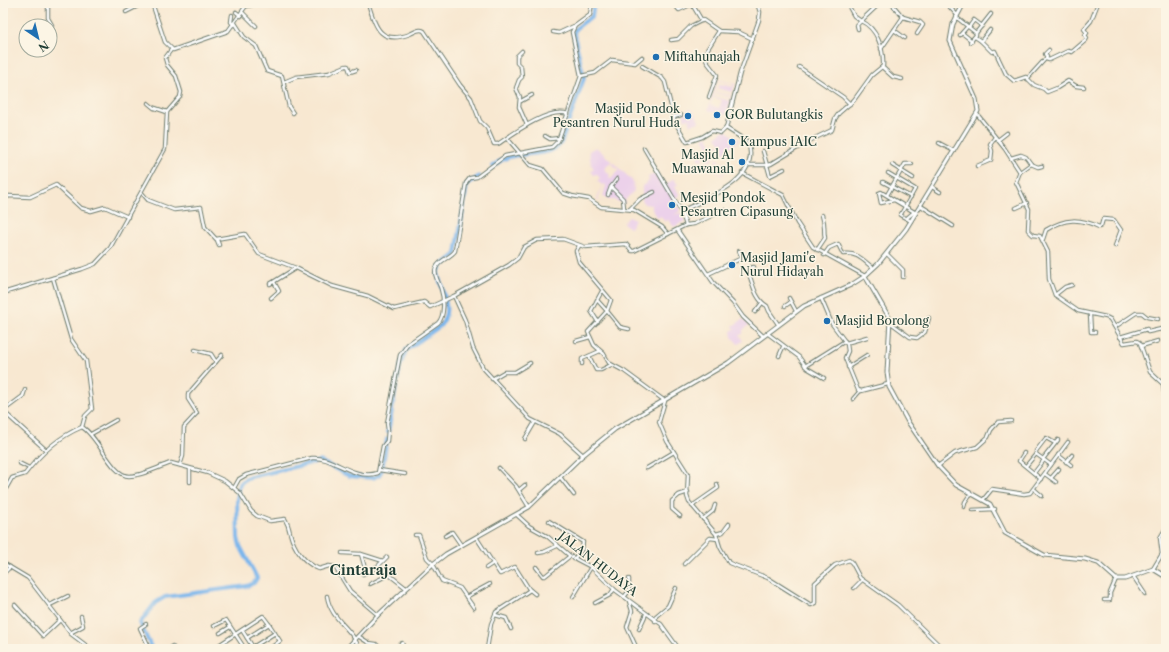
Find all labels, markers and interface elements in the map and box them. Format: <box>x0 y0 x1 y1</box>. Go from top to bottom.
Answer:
north arrow <box>18 18 58 58</box>
text: N <box>35 38 52 55</box>
place label: Miftahunajah <box>664 49 741 64</box>
marker: Miftahunajah <box>651 52 661 62</box>
place label: Masjid Pondok Pesantren Nurul Huda <box>553 101 681 130</box>
place label: GOR Bulutangkis <box>725 107 823 122</box>
marker: GOR Bulutangkis <box>712 110 722 120</box>
marker: Masjid Pondok Pesantren Nurul Huda <box>683 111 693 121</box>
place label: Kampus IAIC <box>740 134 817 149</box>
marker: Kampus IAIC <box>727 137 737 147</box>
place label: Masjid Al Muawanah <box>671 147 734 176</box>
marker: Masjid Al Muawanah <box>737 157 747 167</box>
place label: Mesjid Pondok Pesantren Cipasung <box>680 190 794 219</box>
marker: Mesjid Pondok Pesantren Cipasung <box>667 200 677 210</box>
place label: Masjid Jami'e Nurul Hidayah <box>740 250 824 279</box>
marker: Masjid Jami'e Nurul Hidayah <box>727 260 737 270</box>
place label: Masjid Borolong <box>835 313 930 328</box>
marker: Masjid Borolong <box>822 316 832 326</box>
street label: JALAN HUDAYA <box>554 527 642 600</box>
district label: Cintaraja <box>329 561 397 579</box>

